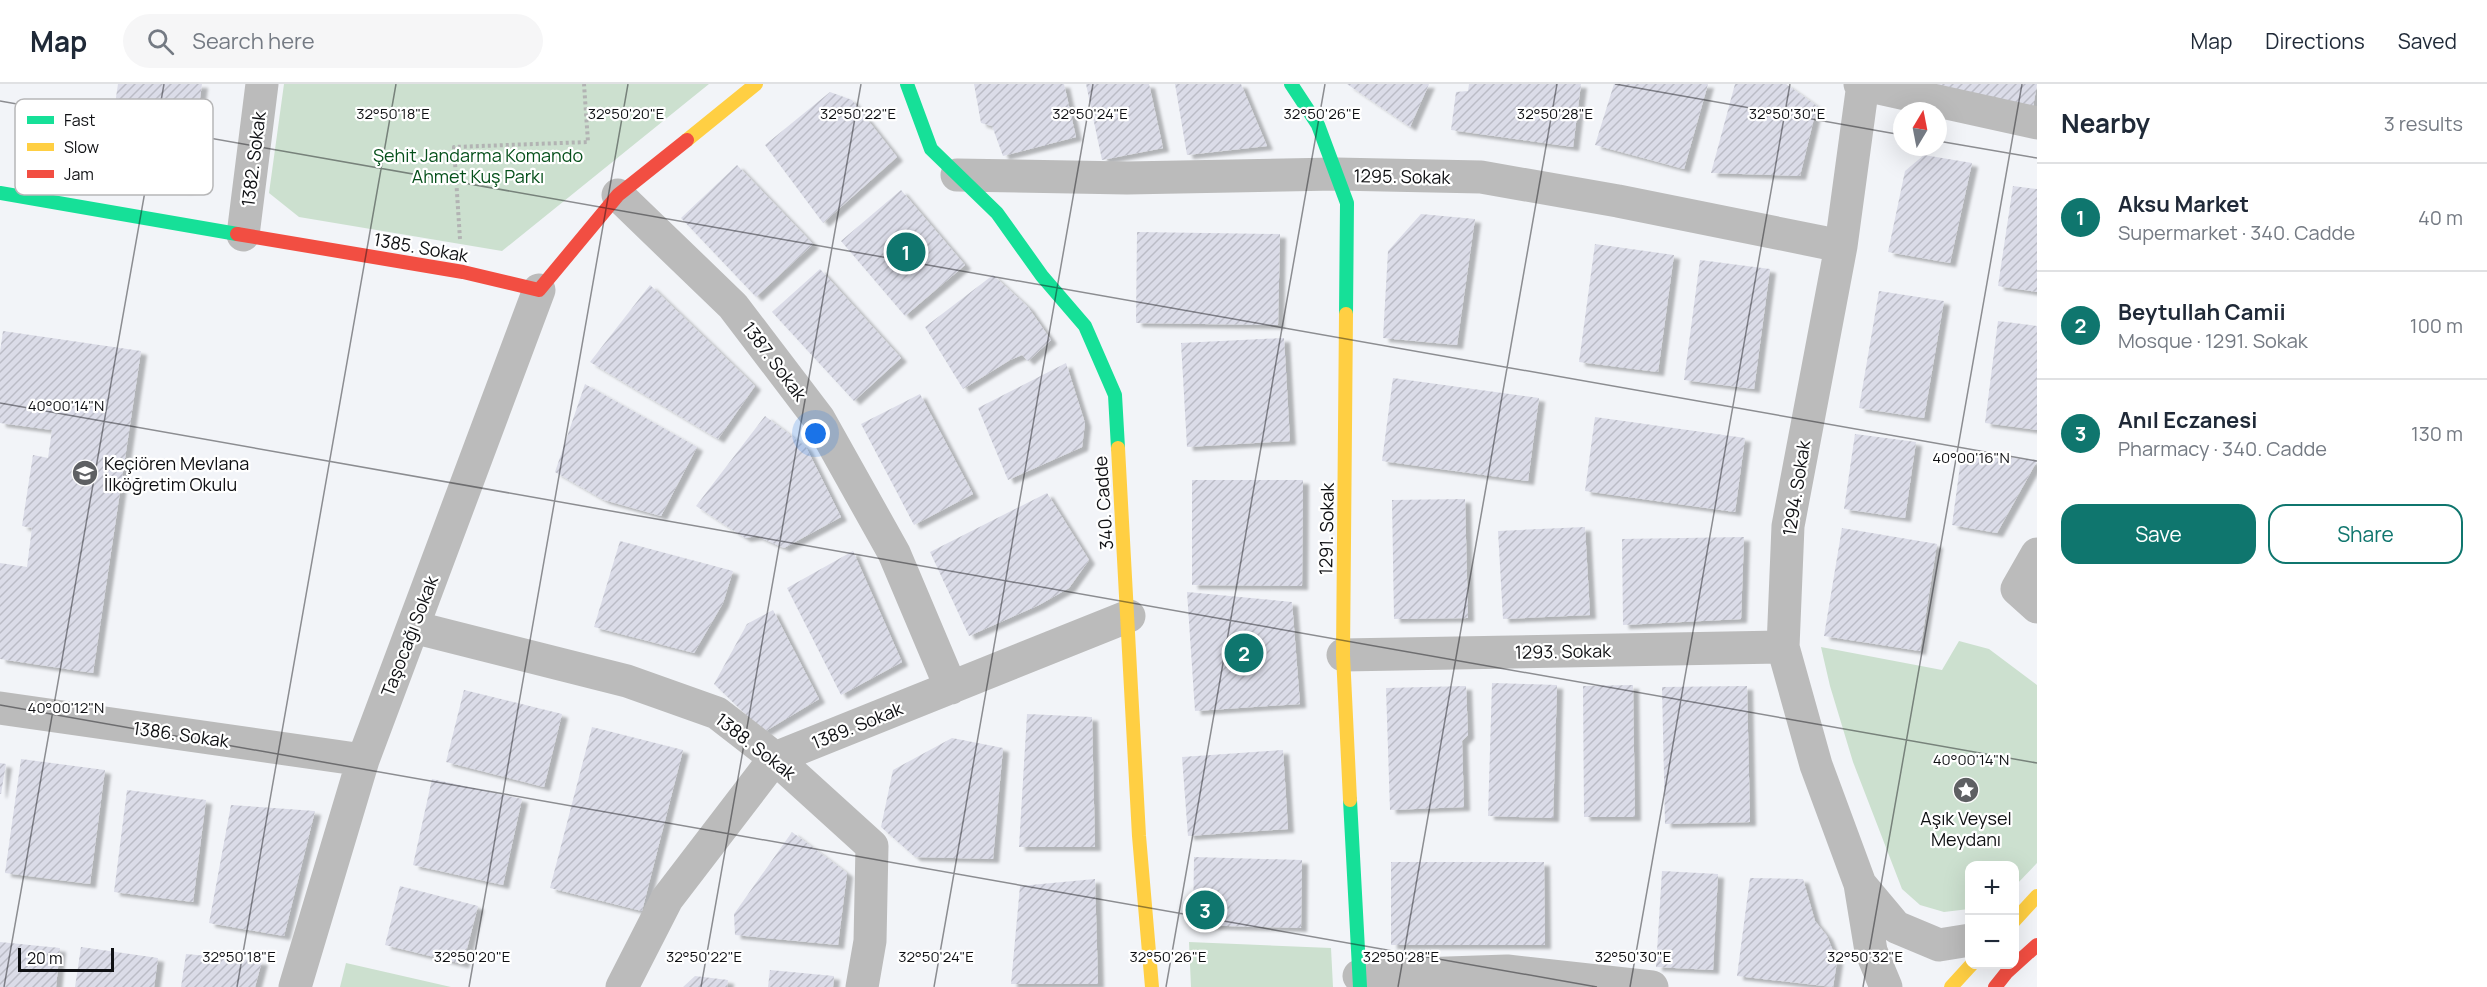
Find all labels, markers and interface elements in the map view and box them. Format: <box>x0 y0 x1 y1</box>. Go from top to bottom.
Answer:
search box <box>123 14 543 68</box>
text: Map <box>30 22 87 60</box>
icon: search <box>144 25 177 58</box>
text: Search here <box>192 26 315 56</box>
text: Map <box>2191 27 2232 55</box>
text: Directions <box>2265 27 2365 55</box>
text: Saved <box>2398 27 2457 55</box>
legend <box>15 99 213 195</box>
north arrow <box>1893 102 1947 156</box>
text: 32°50'18"E <box>356 103 430 124</box>
text: 32°50'20"E <box>588 103 664 124</box>
text: 32°50'22"E <box>820 103 896 124</box>
text: 32°50'24"E <box>1052 103 1128 124</box>
text: 32°50'26"E <box>1284 103 1360 124</box>
text: 32°50'28"E <box>1517 103 1593 124</box>
text: 32°50'30"E <box>1749 103 1825 124</box>
text: Nearby <box>2061 105 2150 141</box>
text: Fast <box>64 109 95 131</box>
street label: 1382. Sokak <box>235 109 271 208</box>
text: 3 results <box>2384 110 2463 137</box>
text: Slow <box>64 136 99 158</box>
park label: Şehit Jandarma Komando Ahmet Kuş Parkı <box>373 143 583 188</box>
text: Jam <box>64 163 94 185</box>
street label: 1295. Sokak <box>1353 163 1452 189</box>
text: Aksu Market <box>2118 189 2249 219</box>
text: 1 <box>2076 204 2085 231</box>
text: 40 m <box>2418 204 2463 231</box>
text: Supermarket · 340. Cadde <box>2118 219 2355 246</box>
street label: 1385. Sokak <box>372 227 471 267</box>
pin: 1 <box>886 230 926 274</box>
text: Beytullah Camii <box>2118 297 2286 327</box>
text: 2 <box>2075 312 2086 339</box>
text: 100 m <box>2410 312 2463 339</box>
street label: 1387. Sokak <box>737 317 813 406</box>
text: Mosque · 1291. Sokak <box>2118 327 2308 354</box>
text: 40°00'14"N <box>28 395 104 416</box>
text: Anıl Eczanesi <box>2118 405 2257 435</box>
your location <box>801 419 830 448</box>
text: 3 <box>2075 420 2086 447</box>
text: 130 m <box>2411 420 2463 447</box>
text: Pharmacy · 340. Cadde <box>2118 435 2327 462</box>
street label: 1294. Sokak <box>1777 437 1816 538</box>
text: 40°00'16"N <box>1932 447 2010 468</box>
place label: Keçiören Mevlana İlköğretim Okulu <box>104 451 249 496</box>
street label: 340. Cadde <box>1088 455 1118 551</box>
school or university icon: Keçiören Mevlana İlköğretim Okulu <box>70 458 100 488</box>
street label: 1291. Sokak <box>1313 481 1339 575</box>
button: Save <box>2061 504 2256 564</box>
button: Share <box>2268 504 2463 564</box>
street label: Taşocağı Sokak <box>375 571 443 700</box>
pin: 2 <box>1224 630 1264 676</box>
street label: 1293. Sokak <box>1515 638 1612 664</box>
street label: 1389. Sokak <box>808 695 907 754</box>
text: 40°00'12"N <box>28 697 104 718</box>
street label: 1388. Sokak <box>711 707 802 786</box>
street label: 1386. Sokak <box>132 715 231 753</box>
text: 40°00'14"N <box>1933 749 2009 770</box>
place icon: Aşık Veysel Meydanı <box>1951 775 1981 805</box>
place label: Aşık Veysel Meydanı <box>1920 806 2012 851</box>
map controls <box>1965 861 2019 969</box>
button: + <box>1965 861 2019 915</box>
pin: 3 <box>1186 888 1224 932</box>
button: − <box>1965 915 2019 969</box>
scale bar <box>18 945 114 972</box>
text: 32°50'18"E <box>202 946 276 967</box>
text: 32°50'20"E <box>434 946 510 967</box>
text: 32°50'22"E <box>666 946 742 967</box>
text: 32°50'24"E <box>898 946 974 967</box>
text: 32°50'26"E <box>1130 946 1206 967</box>
text: 32°50'28"E <box>1363 946 1439 967</box>
text: 32°50'30"E <box>1595 946 1671 967</box>
text: 32°50'32"E <box>1827 946 1903 967</box>
text: 20 m <box>27 947 63 969</box>

